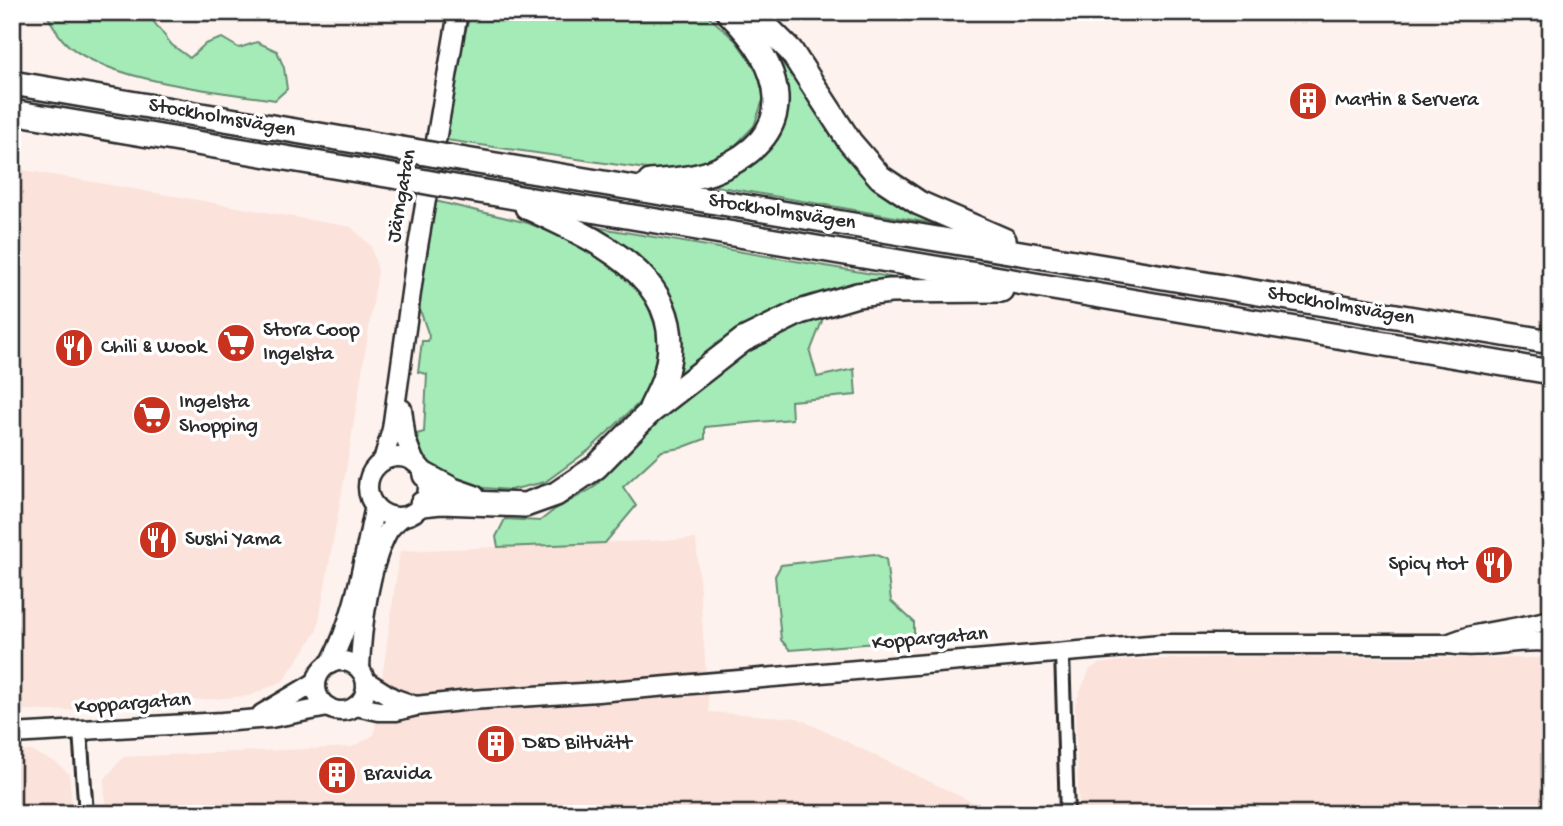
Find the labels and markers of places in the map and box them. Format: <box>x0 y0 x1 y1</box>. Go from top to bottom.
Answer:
building icon: Martin & Servera <box>1287 80 1329 122</box>
place label: Martin & Servera <box>1335 89 1480 114</box>
place label: Stora Coop Ingelsta <box>263 319 360 368</box>
supermarket icon: Stora Coop Ingelsta <box>215 322 257 364</box>
restaurant icon: Chili & Wook <box>53 327 95 369</box>
place label: Chili & Wook <box>101 336 209 361</box>
place label: Ingelsta Shopping <box>179 391 258 440</box>
supermarket icon: Ingelsta Shopping <box>131 394 173 436</box>
restaurant icon: Sushi Yama <box>137 519 179 561</box>
place label: Sushi Yama <box>185 528 282 553</box>
restaurant icon: Spicy Hot <box>1473 544 1515 586</box>
place label: Spicy Hot <box>1388 553 1469 578</box>
building icon: D&D Biltvätt <box>475 723 517 765</box>
place label: D&D Biltvätt <box>521 732 634 757</box>
building icon: Bravida <box>316 754 358 796</box>
place label: Bravida <box>363 763 433 788</box>

